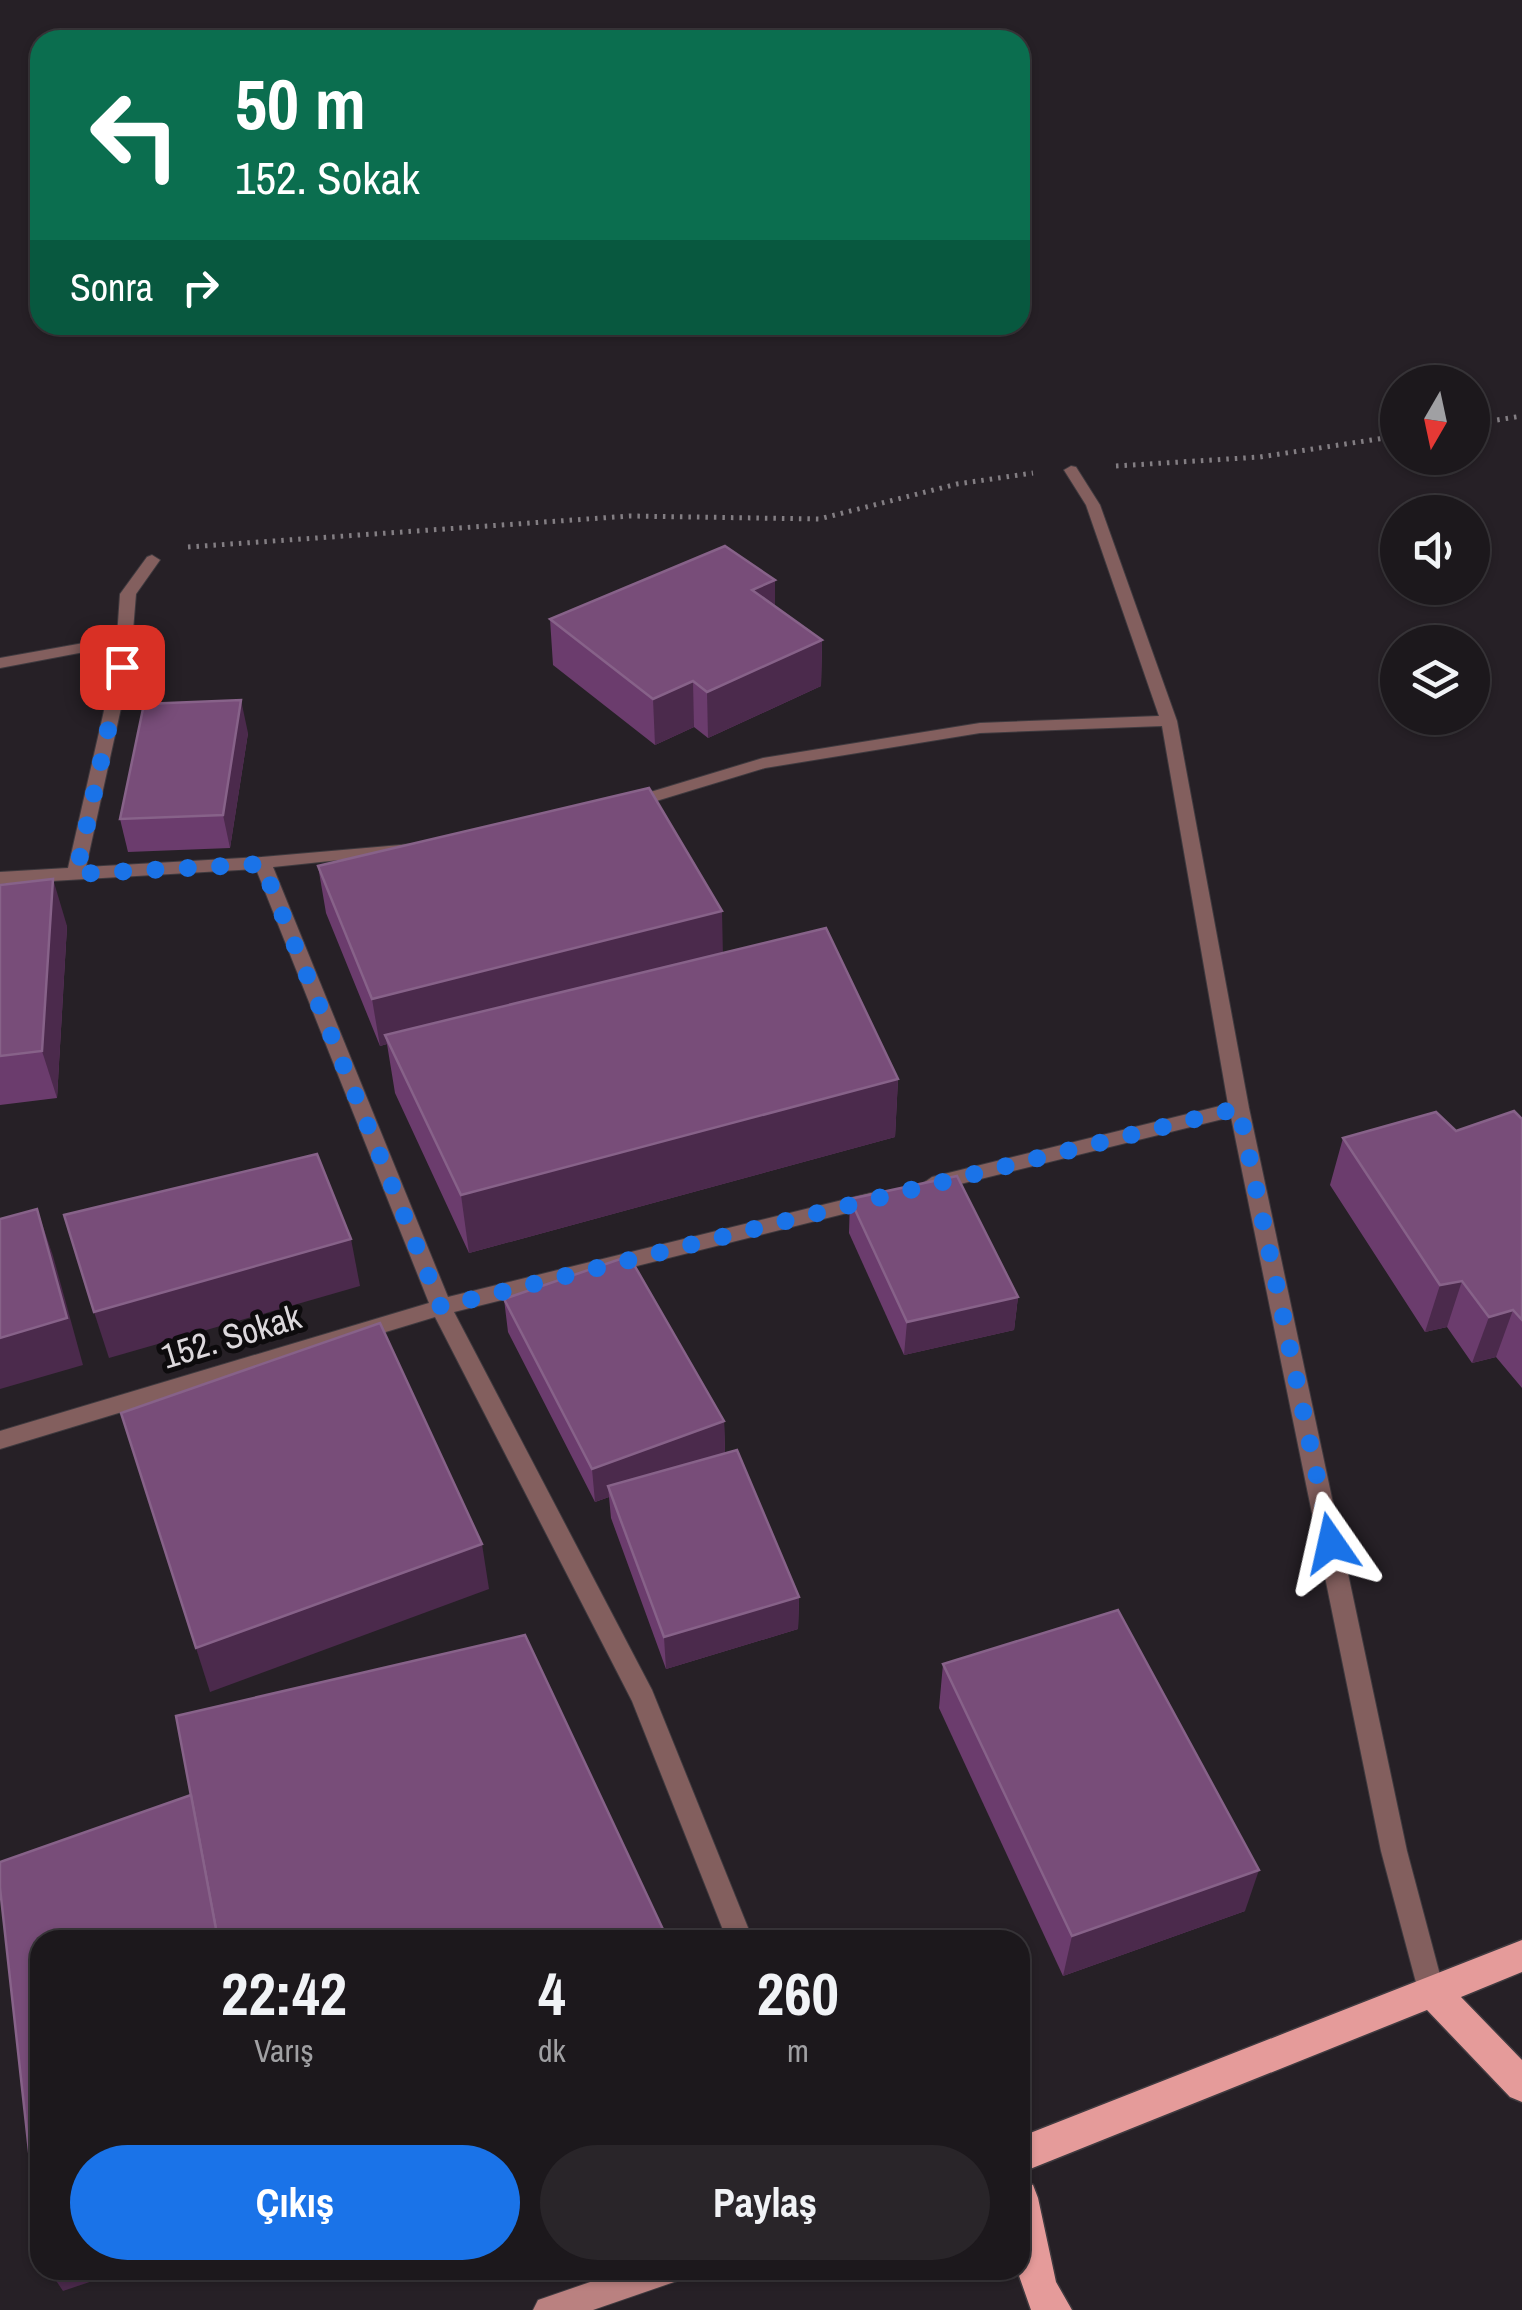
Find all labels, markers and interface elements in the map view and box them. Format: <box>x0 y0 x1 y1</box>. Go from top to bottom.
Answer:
text: 50 m <box>235 57 366 151</box>
icon: left <box>70 70 200 200</box>
text: 152. Sokak <box>235 147 420 208</box>
icon: right <box>173 260 228 315</box>
text: Sonra <box>70 262 153 313</box>
north arrow <box>1380 365 1490 475</box>
map controls <box>1380 365 1490 735</box>
button: sound <box>1380 495 1490 605</box>
pin <box>80 625 165 710</box>
button: layers <box>1380 625 1490 735</box>
icon: arrive <box>95 640 150 695</box>
street label: 152. Sokak <box>155 1292 307 1379</box>
position arrow <box>1279 1491 1383 1595</box>
text: 22:42 <box>221 1953 347 2034</box>
text: 4 <box>538 1953 566 2034</box>
text: 260 <box>757 1953 839 2034</box>
text: Varış <box>254 2029 314 2072</box>
text: dk <box>538 2029 566 2072</box>
text: m <box>787 2029 809 2072</box>
button: Çıkış <box>70 2145 520 2260</box>
button: Paylaş <box>540 2145 990 2260</box>

